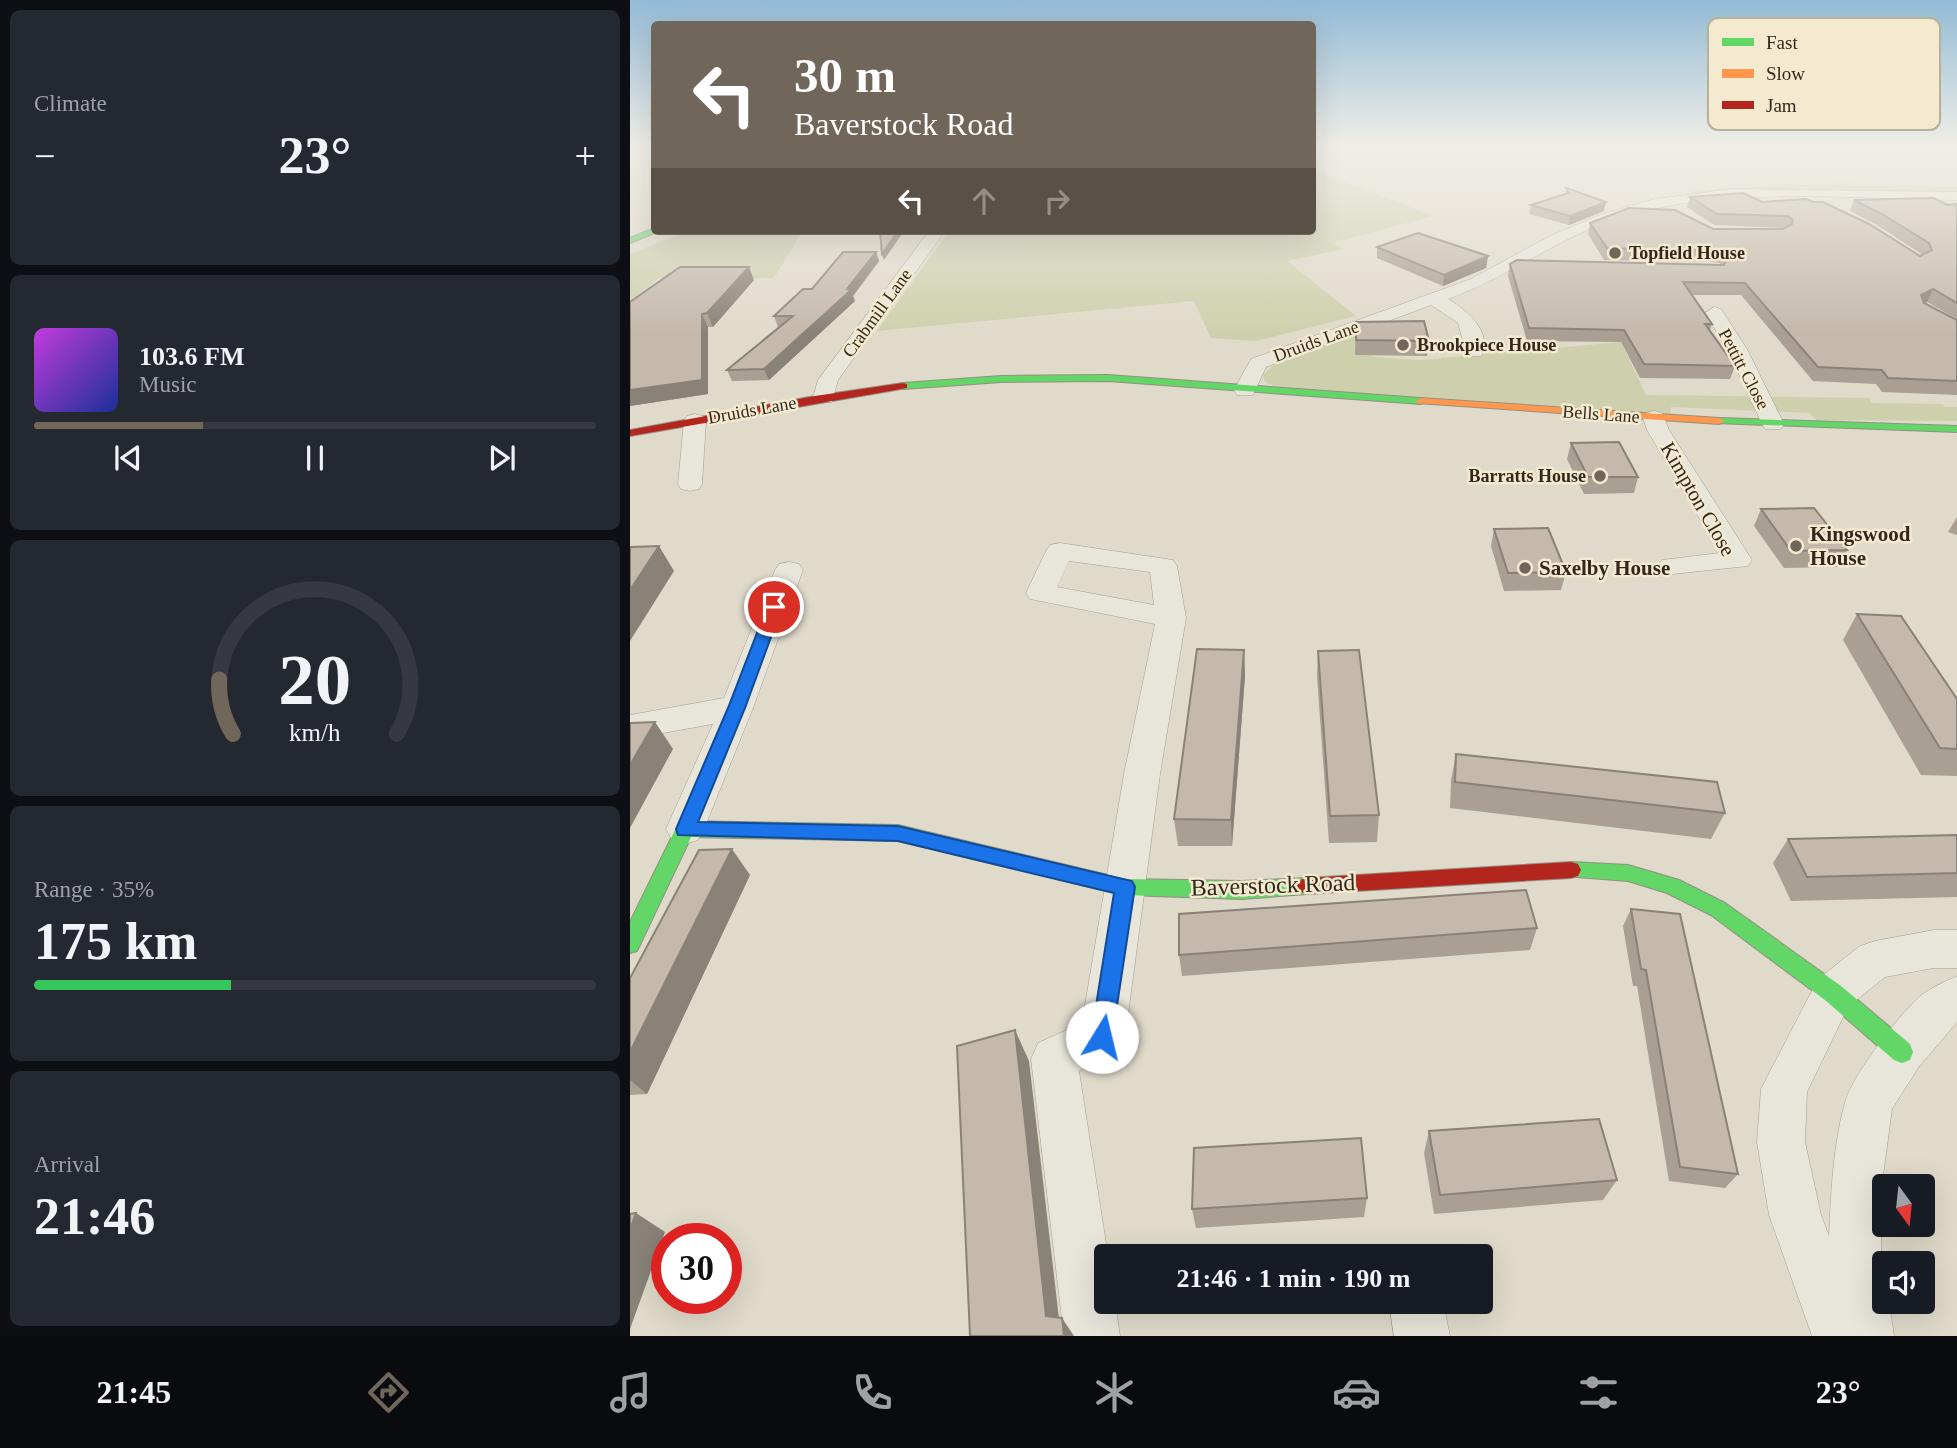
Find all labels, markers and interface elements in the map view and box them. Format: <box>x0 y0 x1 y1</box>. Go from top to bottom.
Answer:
legend <box>1708 18 1940 130</box>
text: Fast <box>1766 32 1798 53</box>
text: 30 m <box>794 48 896 103</box>
icon: left <box>679 49 770 140</box>
text: Slow <box>1766 63 1805 84</box>
text: Climate <box>34 91 107 116</box>
text: Jam <box>1766 95 1797 116</box>
text: Baverstock Road <box>794 106 1014 142</box>
text: 23° <box>279 127 351 184</box>
text: − <box>34 135 55 177</box>
text: + <box>575 135 596 177</box>
icon: left <box>892 182 930 220</box>
icon: ahead <box>965 182 1003 220</box>
icon: right <box>1038 182 1076 220</box>
place label: Topfield House <box>1629 243 1745 263</box>
marker: Topfield House <box>1607 245 1623 261</box>
street label: Crabmill Lane <box>838 265 916 361</box>
street label: Druids Lane <box>1271 316 1361 366</box>
street label: Pettitt Close <box>1714 325 1774 413</box>
place label: Brookpiece House <box>1417 335 1556 355</box>
marker: Brookpiece House <box>1395 337 1411 353</box>
text: 103.6 FM <box>139 342 244 371</box>
text: Music <box>139 372 197 397</box>
street label: Druids Lane <box>706 392 798 428</box>
street label: Bells Lane <box>1562 401 1640 427</box>
street label: Kimpton Close <box>1656 438 1740 560</box>
icon: previous <box>109 439 147 477</box>
icon: pause <box>296 439 334 477</box>
icon: next <box>483 439 521 477</box>
place label: Barratts House <box>1469 466 1586 486</box>
marker: Barratts House <box>1592 468 1608 484</box>
place label: Kingswood House <box>1810 522 1911 570</box>
marker: Kingswood House <box>1788 538 1804 554</box>
place label: Saxelby House <box>1539 556 1670 580</box>
marker: Saxelby House <box>1517 560 1533 576</box>
pin <box>744 577 804 637</box>
icon: arrive <box>755 588 793 626</box>
text: 20 <box>279 639 351 720</box>
text: km/h <box>289 719 341 746</box>
street label: Baverstock Road <box>1190 869 1356 901</box>
text: Range · 35% <box>34 877 154 902</box>
text: 175 km <box>34 913 197 970</box>
position arrow <box>1065 1000 1139 1074</box>
text: Arrival <box>34 1152 100 1177</box>
north arrow <box>1872 1174 1936 1237</box>
map controls <box>1872 1174 1935 1314</box>
text: 21:46 <box>34 1188 155 1245</box>
speed limit sign: 30 <box>651 1223 742 1314</box>
button: sound <box>1872 1251 1935 1314</box>
text: 21:46 · 1 min · 190 m <box>1177 1264 1411 1293</box>
icon: directions <box>364 1368 413 1417</box>
icon: music <box>606 1368 655 1417</box>
icon: phone <box>848 1368 897 1417</box>
icon: climate <box>1090 1368 1139 1417</box>
icon: car <box>1332 1368 1381 1417</box>
icon: filters <box>1574 1368 1623 1417</box>
text: 21:45 <box>96 1374 171 1410</box>
text: 23° <box>1816 1374 1860 1410</box>

